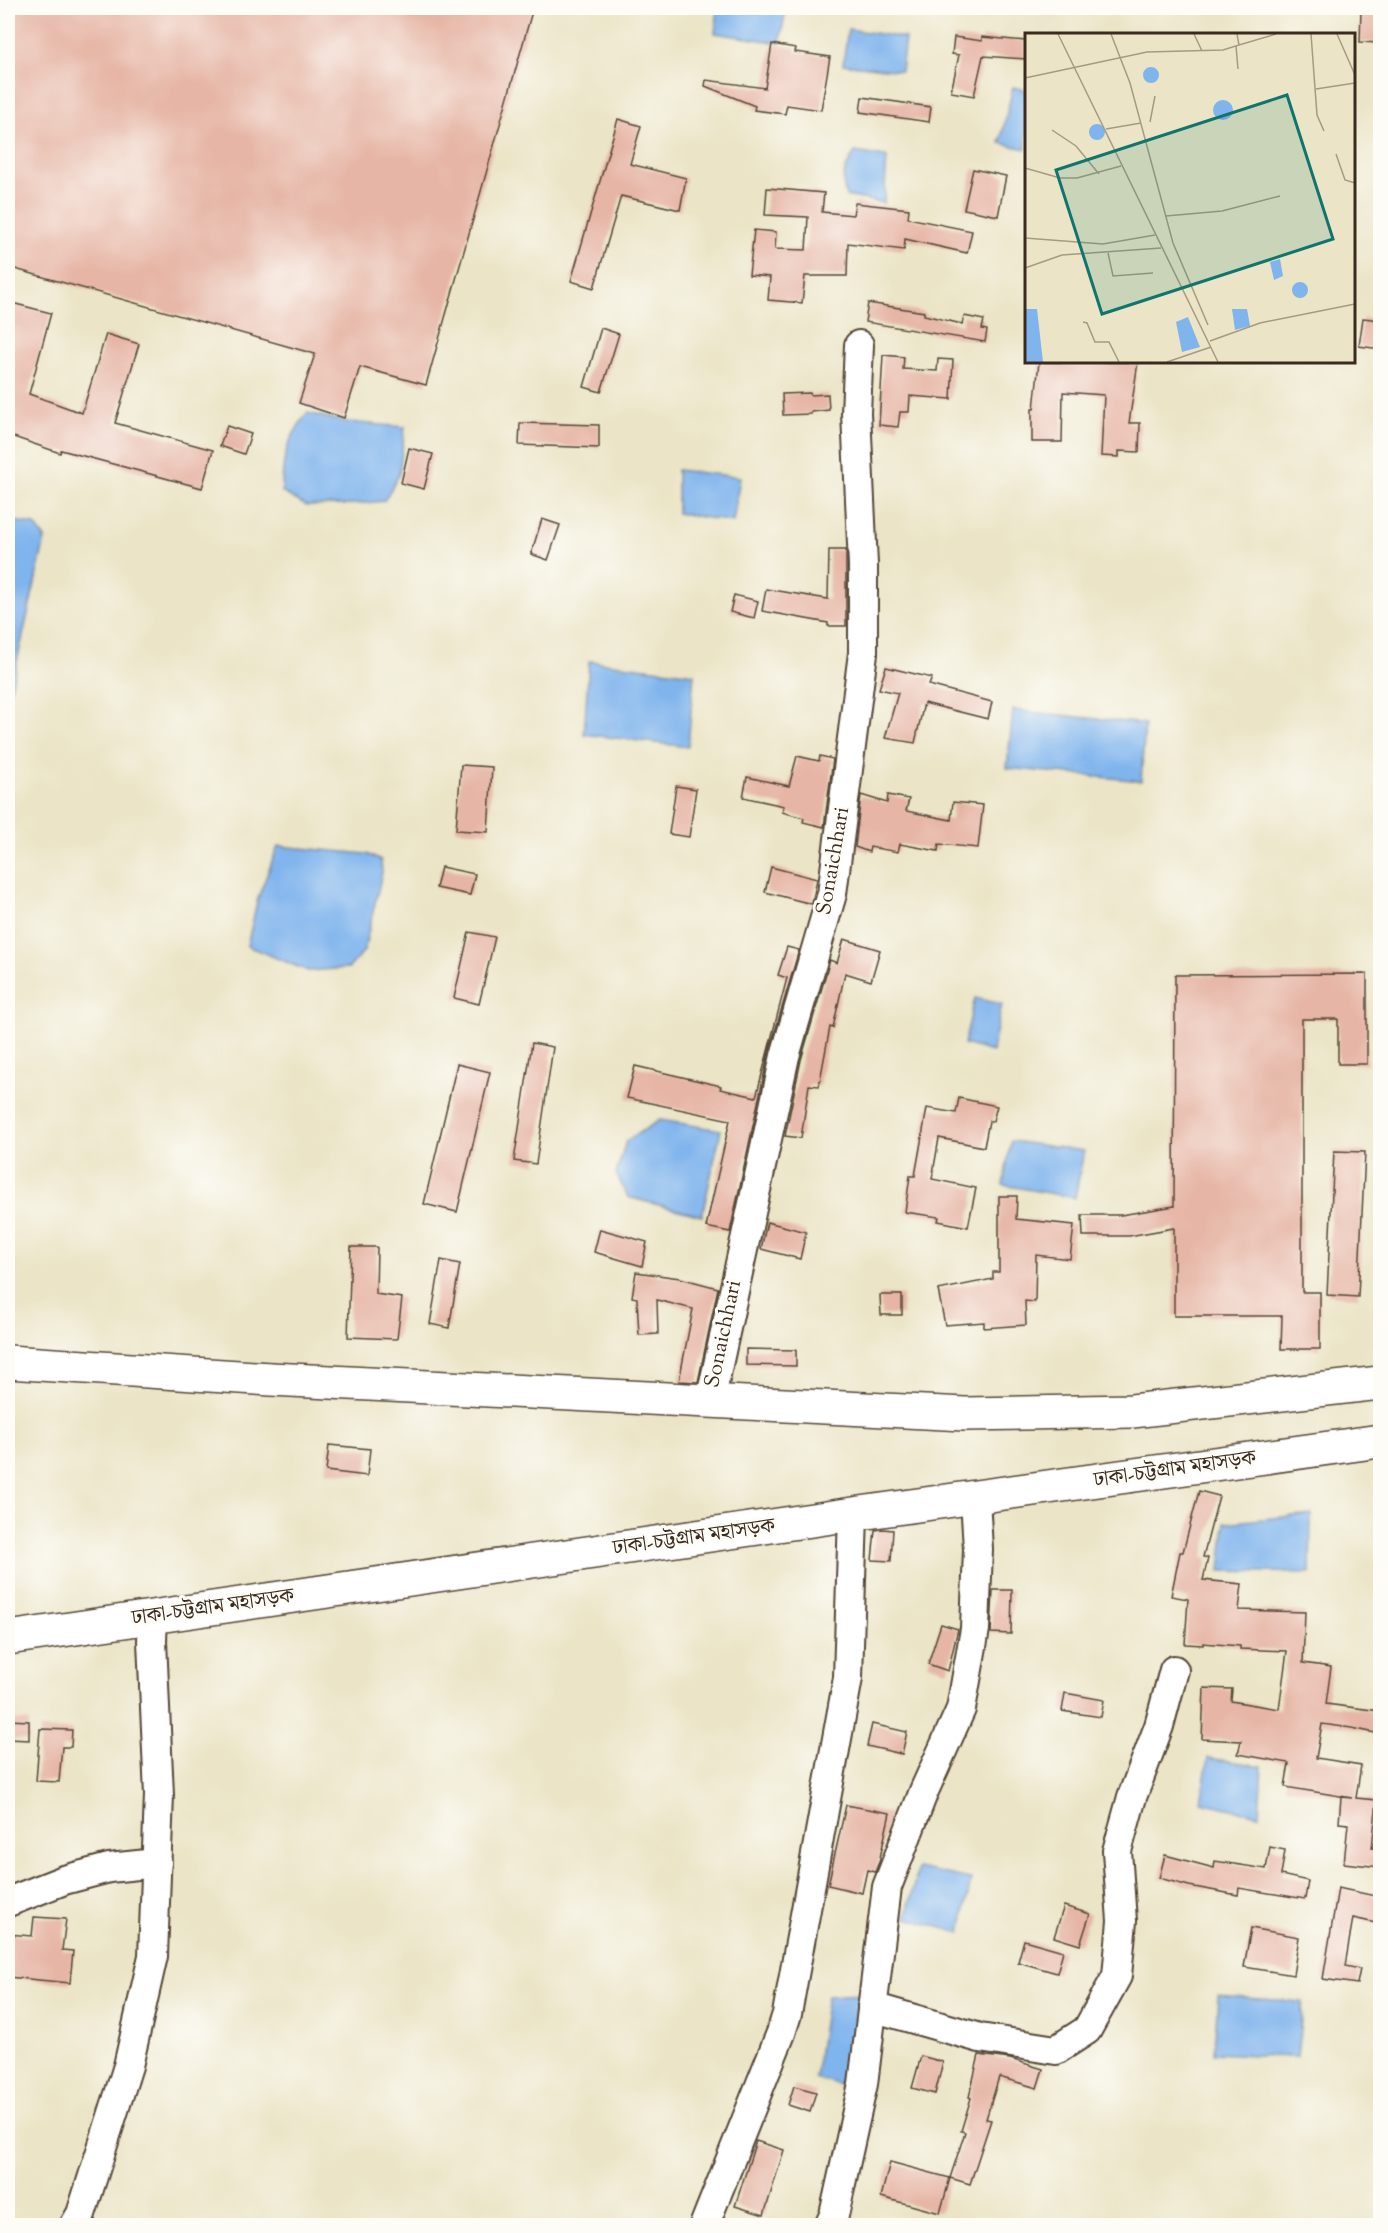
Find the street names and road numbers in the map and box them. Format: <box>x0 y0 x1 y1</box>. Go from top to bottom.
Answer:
street label: Sonaichhari <box>810 805 858 917</box>
street label: Sonaichhari <box>698 1277 750 1391</box>
street label: ঢাকা-চট্টগ্রাম মহাসড়ক <box>1091 1444 1259 1496</box>
street label: ঢাকা-চট্টগ্রাম মহাসড়ক <box>610 1512 778 1564</box>
street label: ঢাকা-চট্টগ্রাম মহাসড়ক <box>129 1582 297 1634</box>

